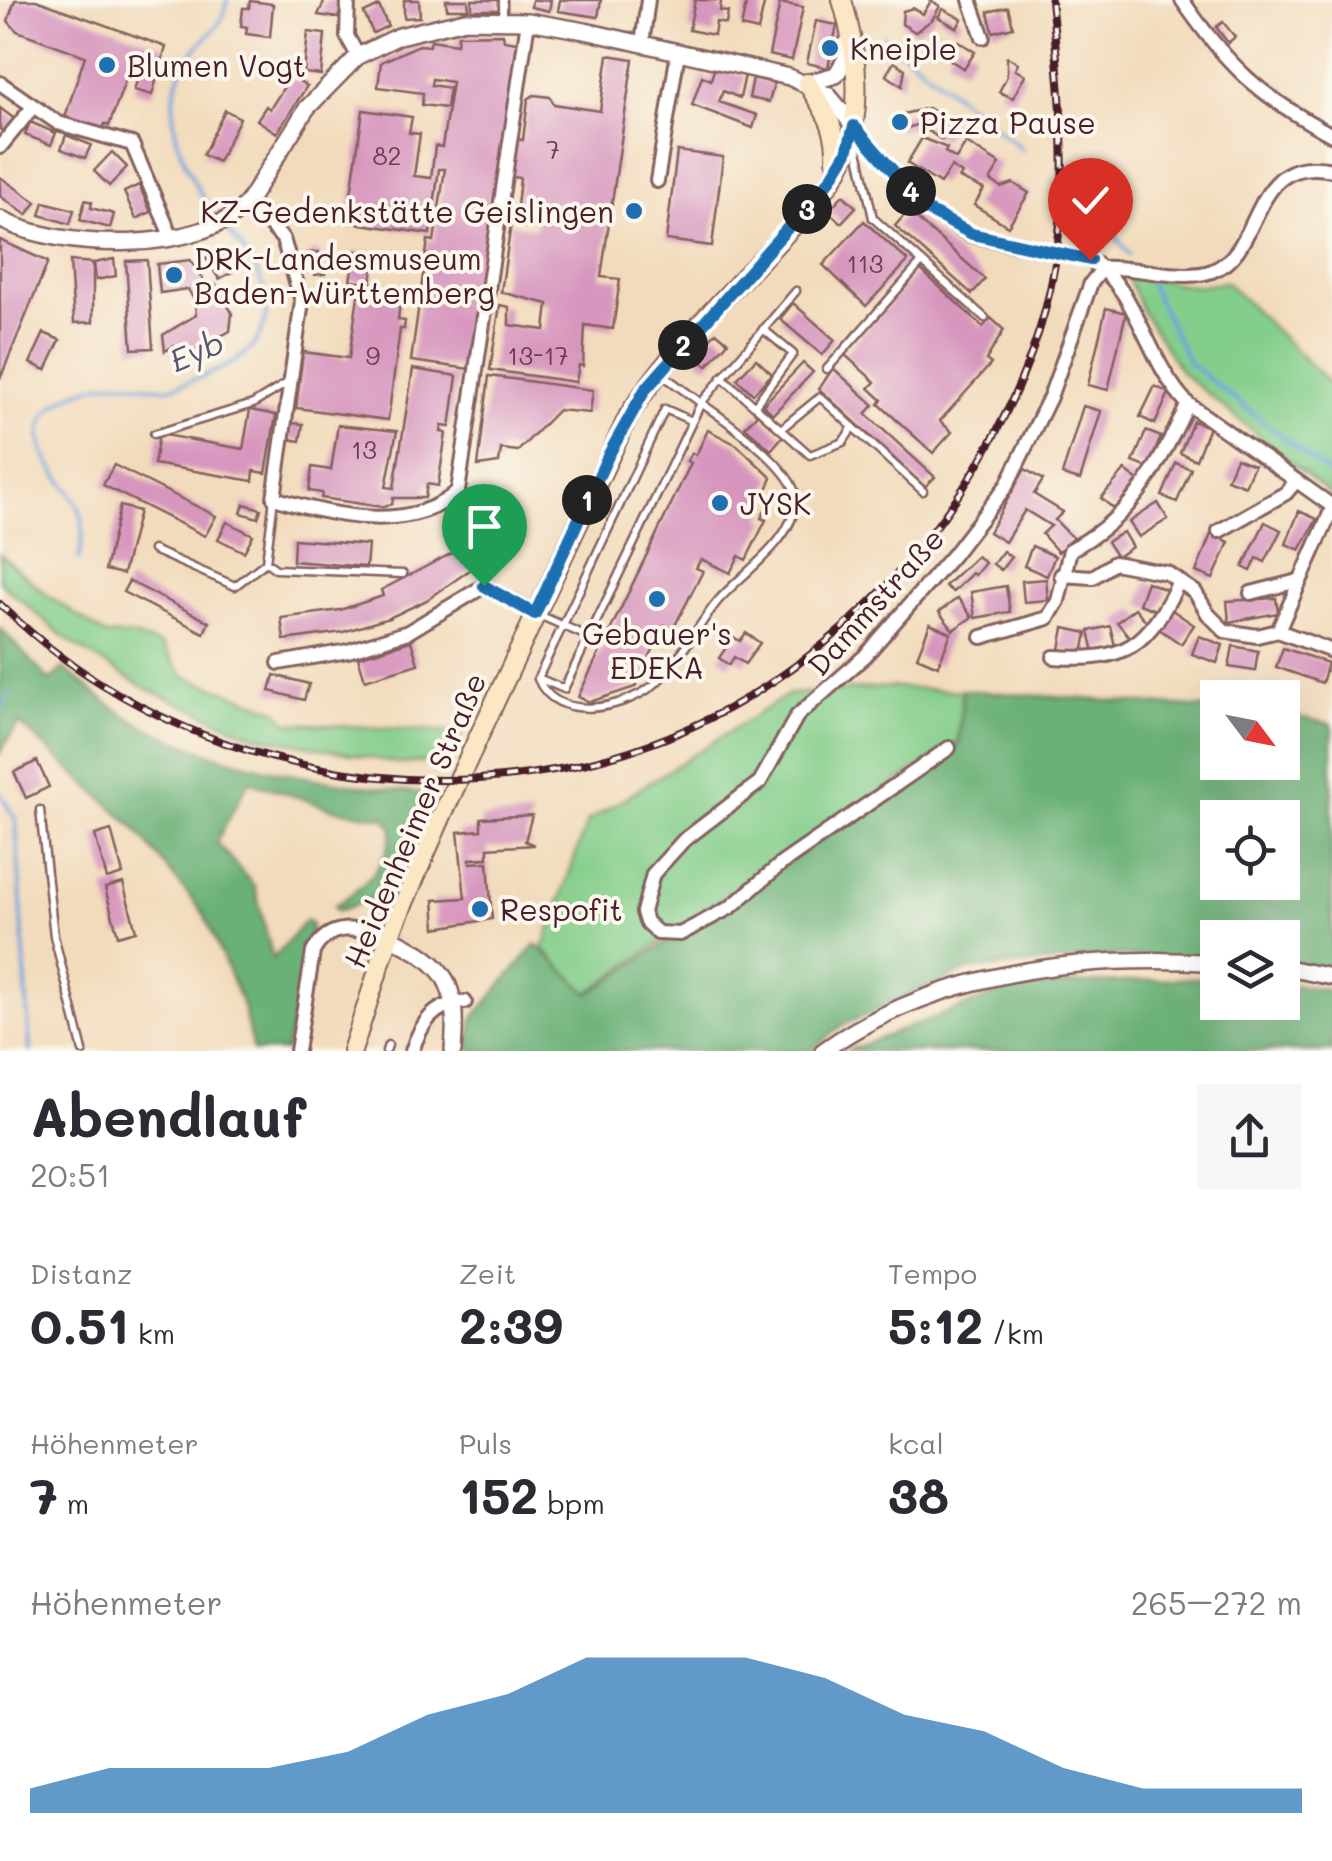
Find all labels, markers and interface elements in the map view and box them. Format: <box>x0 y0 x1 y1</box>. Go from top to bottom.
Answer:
place label: Kneiple <box>850 28 957 68</box>
marker: Kneiple <box>819 37 841 59</box>
place label: Blumen Vogt <box>127 45 306 85</box>
marker: Blumen Vogt <box>96 54 118 76</box>
place label: Pizza Pause <box>920 102 1096 142</box>
marker: Pizza Pause <box>889 111 911 133</box>
house number: 7 <box>546 133 560 165</box>
house number: 82 <box>372 139 402 171</box>
pin <box>1048 158 1133 261</box>
pin: 4 <box>886 166 936 216</box>
text: 4 <box>902 173 920 209</box>
icon: check <box>1063 173 1118 228</box>
pin: 3 <box>782 184 832 234</box>
place label: KZ-Gedenkstätte Geislingen <box>200 191 614 231</box>
text: 3 <box>799 191 815 227</box>
marker: KZ-Gedenkstätte Geislingen <box>623 200 645 222</box>
place label: DRK-Landesmuseum Baden-Württemberg <box>194 238 495 312</box>
house number: 113 <box>846 247 884 279</box>
marker: DRK-Landesmuseum Baden-Württemberg <box>163 264 185 286</box>
water label: Eyb <box>162 320 230 381</box>
pin: 2 <box>658 320 708 370</box>
text: 2 <box>675 327 691 363</box>
house number: 9 <box>366 339 381 371</box>
house number: 13-17 <box>507 339 569 371</box>
house number: 13 <box>351 433 377 465</box>
pin: 1 <box>562 475 612 525</box>
text: 1 <box>581 482 593 518</box>
place label: JYSK <box>740 483 811 523</box>
pin <box>442 484 527 587</box>
marker: JYSK <box>709 492 731 514</box>
icon: arrive <box>457 499 512 554</box>
street label: Dammstraße <box>798 518 952 684</box>
marker: Gebauer's EDEKA <box>646 588 668 610</box>
place label: Gebauer's EDEKA <box>582 613 732 687</box>
street label: Heidenheimer Straße <box>334 666 494 974</box>
north arrow <box>1200 680 1300 780</box>
map controls <box>1200 680 1300 1020</box>
button: locate <box>1200 800 1300 900</box>
place label: Respofit <box>500 889 623 929</box>
marker: Respofit <box>469 898 491 920</box>
button: layers <box>1200 920 1300 1020</box>
text: Abendlauf <box>30 1079 306 1151</box>
button: share <box>1197 1084 1302 1189</box>
text: 20:51 <box>30 1153 110 1195</box>
text: Distanz <box>30 1255 132 1291</box>
text: Zeit <box>459 1255 516 1291</box>
text: Tempo <box>888 1255 977 1291</box>
text: 0.51 <box>30 1291 129 1357</box>
text: 2:39 <box>459 1291 563 1357</box>
text: 5:12 <box>888 1291 983 1357</box>
text: km <box>129 1315 175 1351</box>
text: /km <box>983 1315 1044 1351</box>
text: Höhenmeter <box>30 1425 199 1461</box>
text: Puls <box>459 1425 512 1461</box>
text: kcal <box>888 1425 944 1461</box>
text: 7 <box>30 1461 58 1527</box>
text: 152 <box>459 1461 538 1527</box>
text: 38 <box>888 1461 949 1527</box>
text: m <box>58 1485 89 1521</box>
text: bpm <box>538 1485 605 1521</box>
text: Höhenmeter <box>30 1581 223 1623</box>
text: 265–272 m <box>1131 1581 1302 1623</box>

